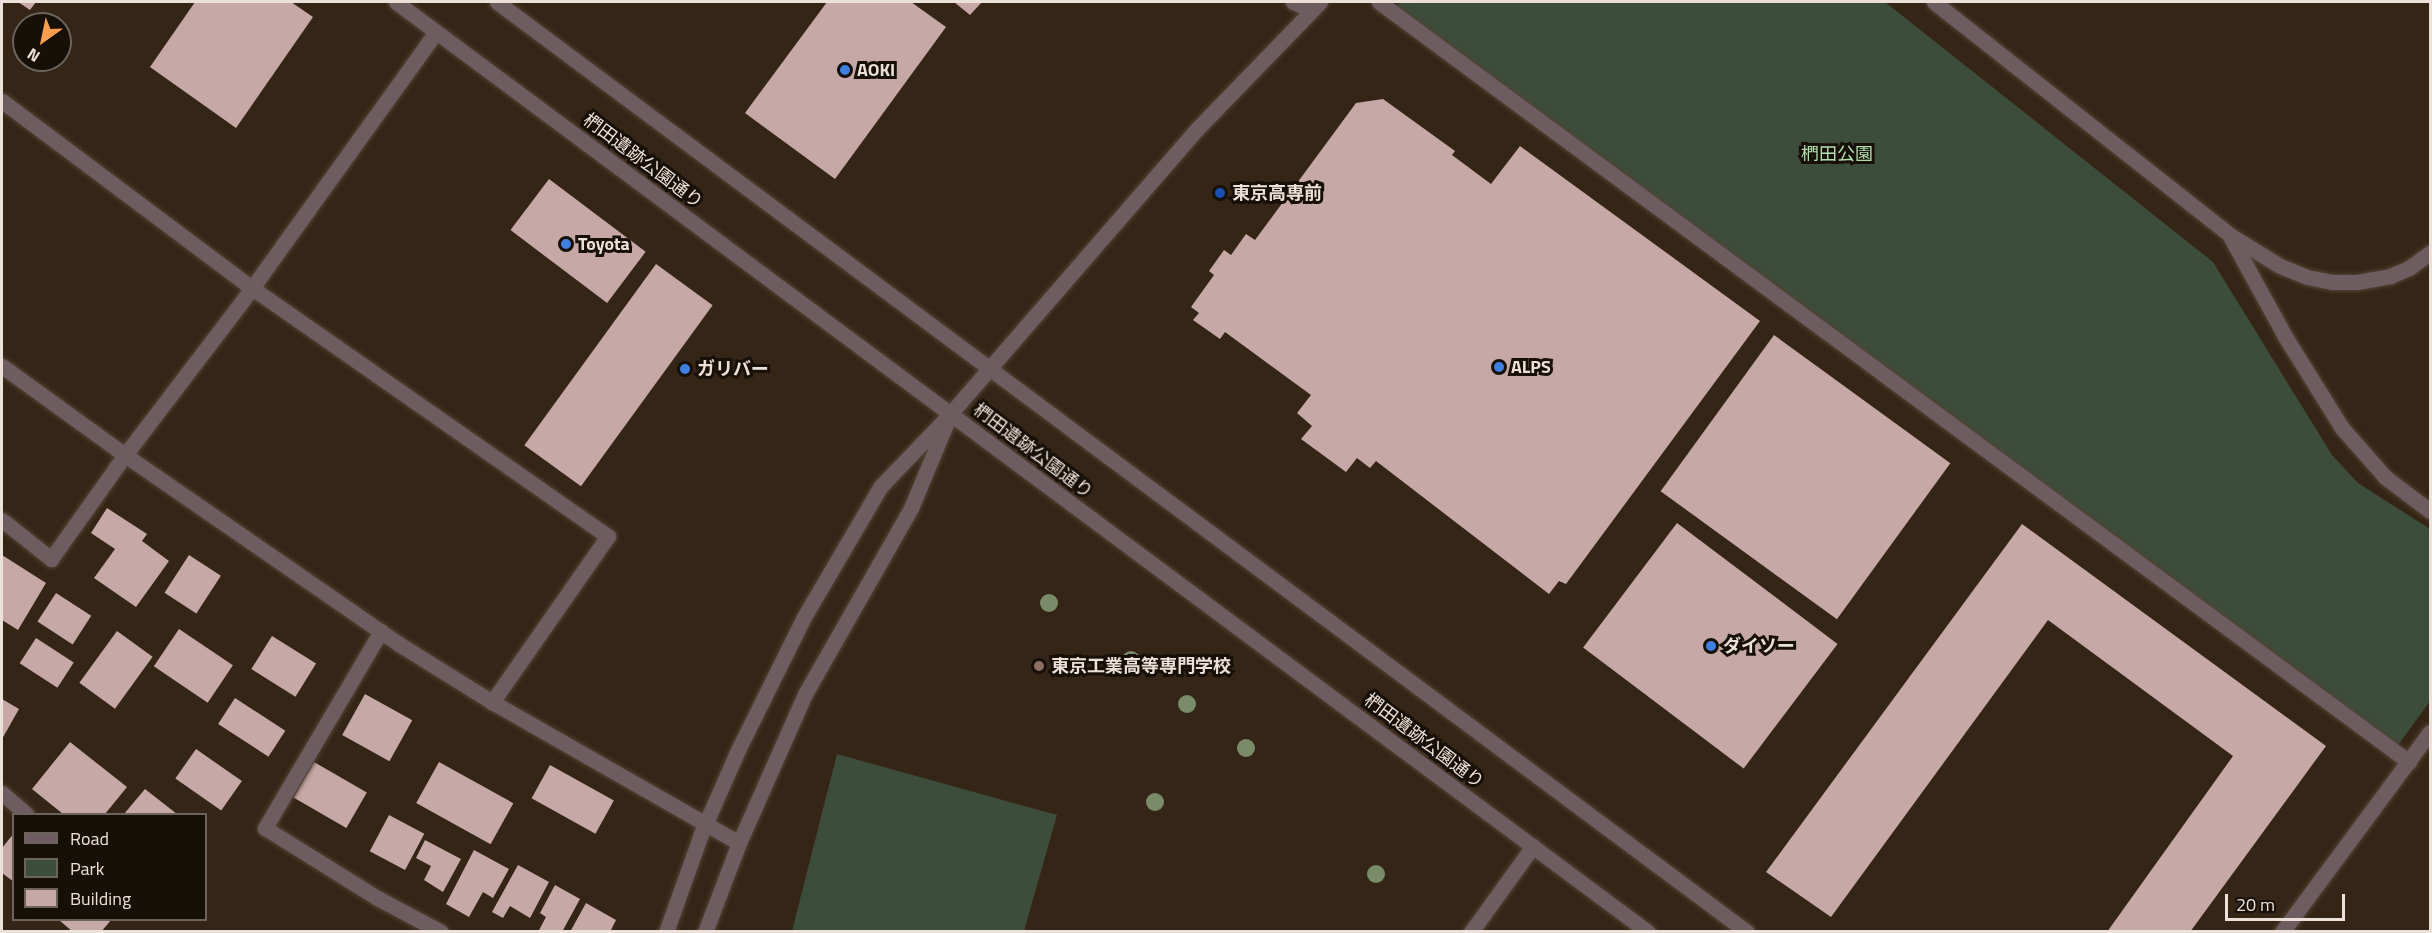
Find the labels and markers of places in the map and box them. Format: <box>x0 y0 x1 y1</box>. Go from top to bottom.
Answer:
place label: AOKI <box>857 59 895 81</box>
marker: AOKI <box>838 63 852 77</box>
place label: 東京高専前 <box>1232 182 1322 204</box>
marker: 東京高専前 <box>1213 186 1227 200</box>
place label: Toyota <box>578 233 630 255</box>
marker: Toyota <box>559 237 573 251</box>
place label: ALPS <box>1511 356 1551 378</box>
place label: ガリバー <box>697 358 769 380</box>
marker: ALPS <box>1492 360 1506 374</box>
marker: ガリバー <box>678 362 692 376</box>
place label: ダイソー <box>1723 635 1795 657</box>
marker: ダイソー <box>1704 639 1718 653</box>
place label: 東京工業高等専門学校 <box>1051 655 1231 677</box>
marker: 東京工業高等専門学校 <box>1032 659 1046 673</box>

